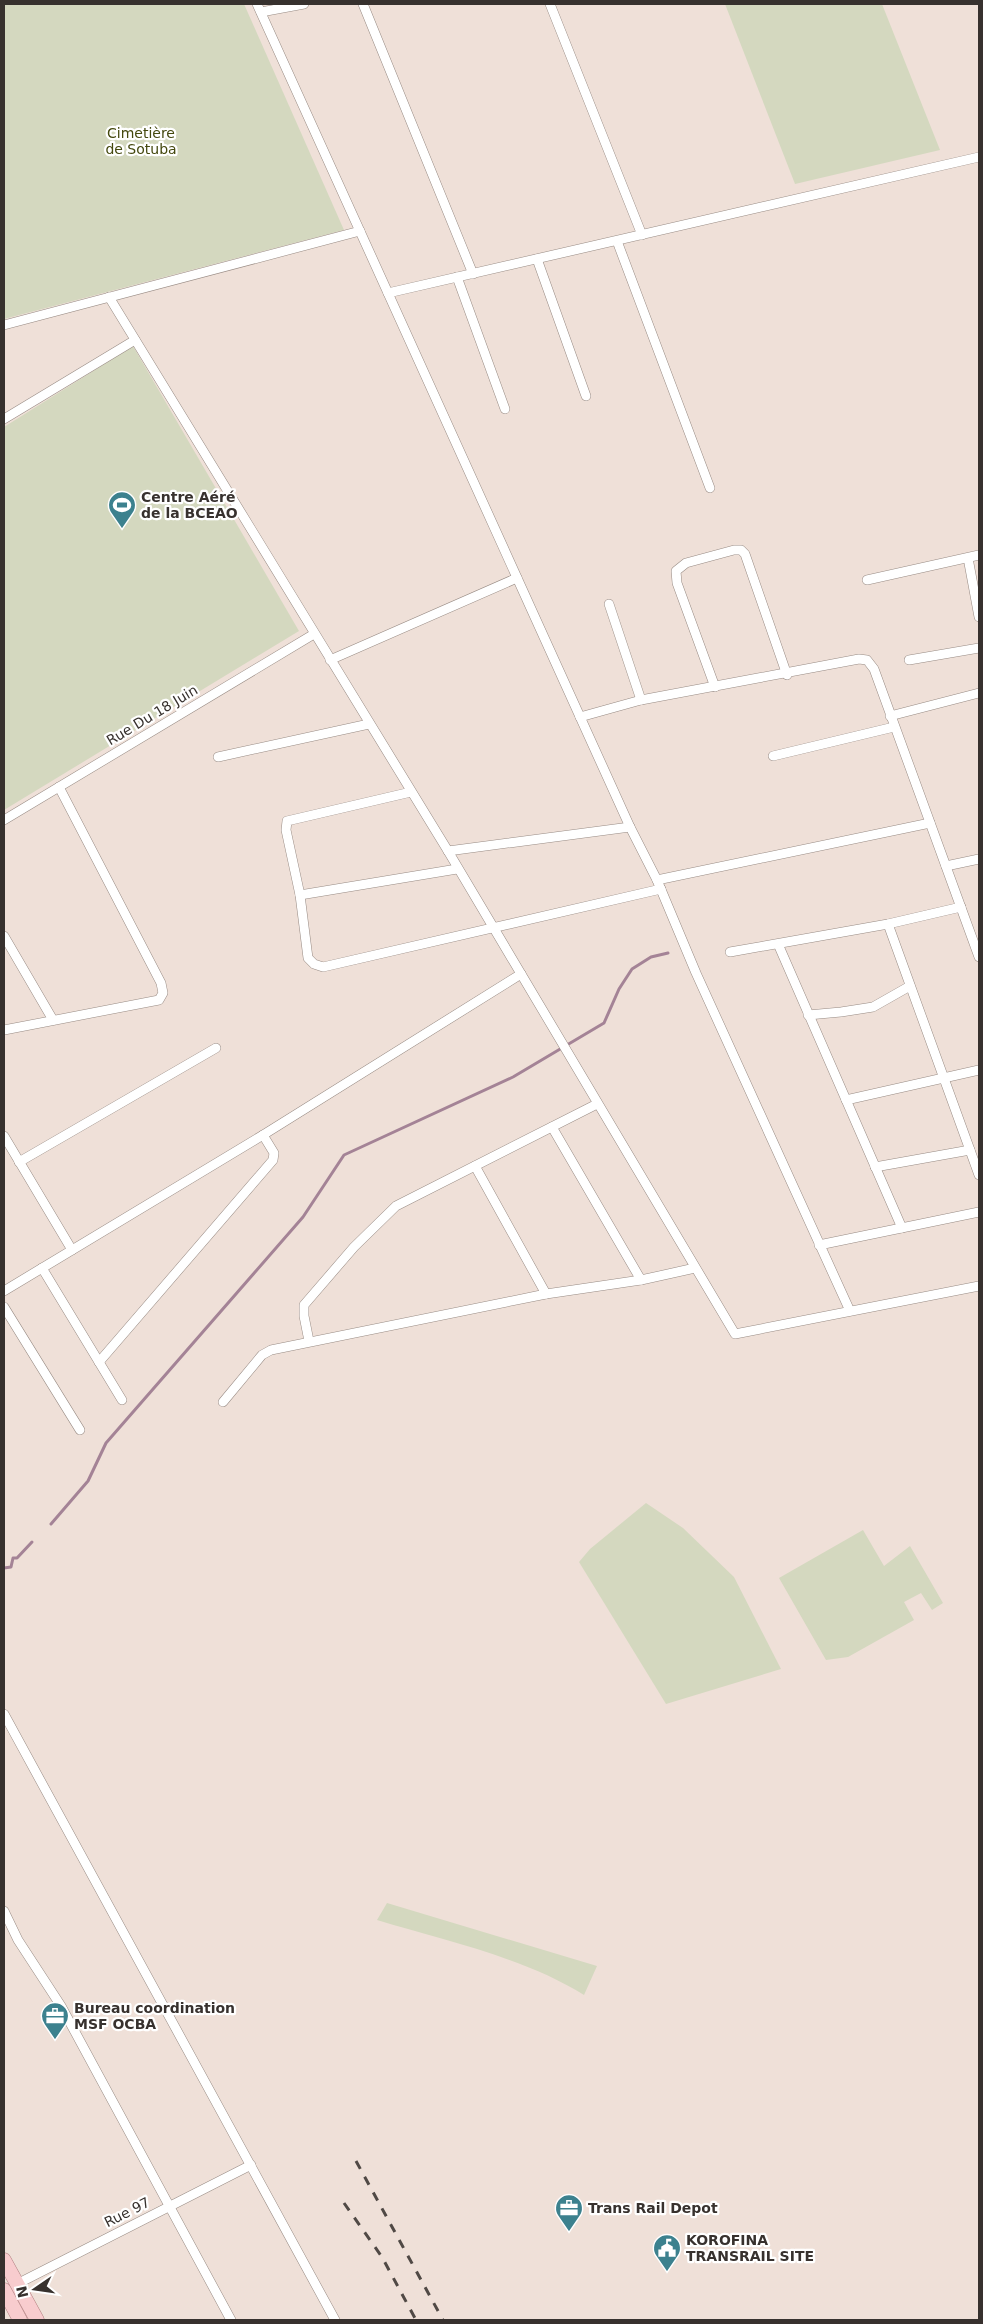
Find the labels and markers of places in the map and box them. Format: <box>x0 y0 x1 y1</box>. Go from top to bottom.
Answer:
place label: Centre Aéré de la BCEAO <box>141 489 238 521</box>
sports icon: Centre Aéré de la BCEAO <box>107 490 137 529</box>
place label: Bureau coordination MSF OCBA <box>74 2000 235 2032</box>
office icon: Bureau coordination MSF OCBA <box>40 2001 70 2040</box>
office icon: Trans Rail Depot <box>554 2193 584 2232</box>
place label: Trans Rail Depot <box>588 2200 718 2216</box>
place label: KOROFINA TRANSRAIL SITE <box>686 2232 814 2264</box>
public building icon: KOROFINA TRANSRAIL SITE <box>652 2233 682 2272</box>

